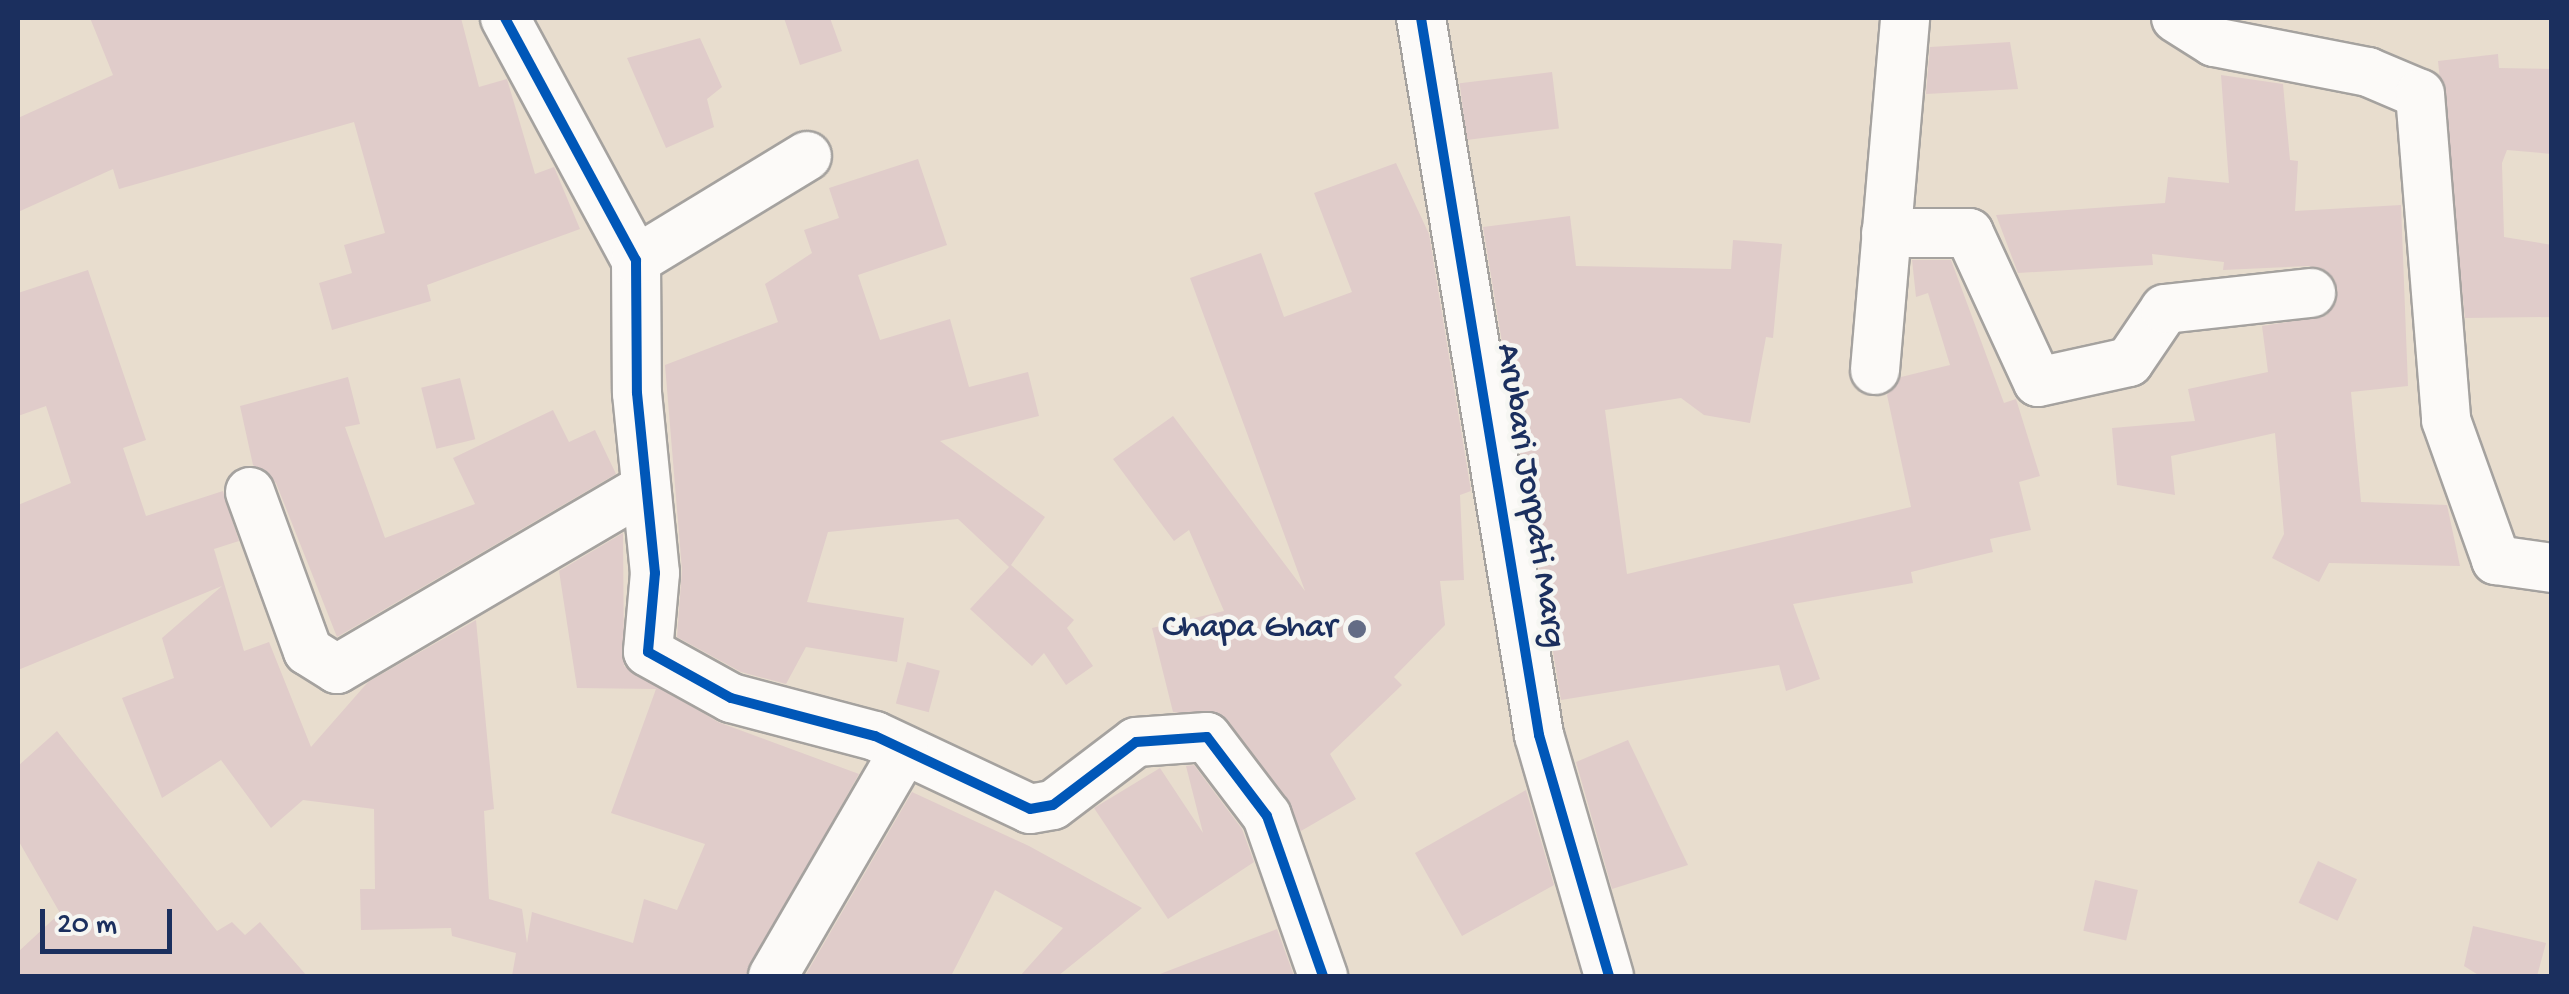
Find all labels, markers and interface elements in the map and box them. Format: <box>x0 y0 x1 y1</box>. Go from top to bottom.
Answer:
street label: Arubari Jorpati Marg <box>1484 341 1574 651</box>
place label: Chapa Ghar <box>1162 608 1337 650</box>
marker: Chapa Ghar <box>1346 618 1368 640</box>
scale bar <box>45 889 178 951</box>
text: 20 m <box>57 909 117 944</box>

